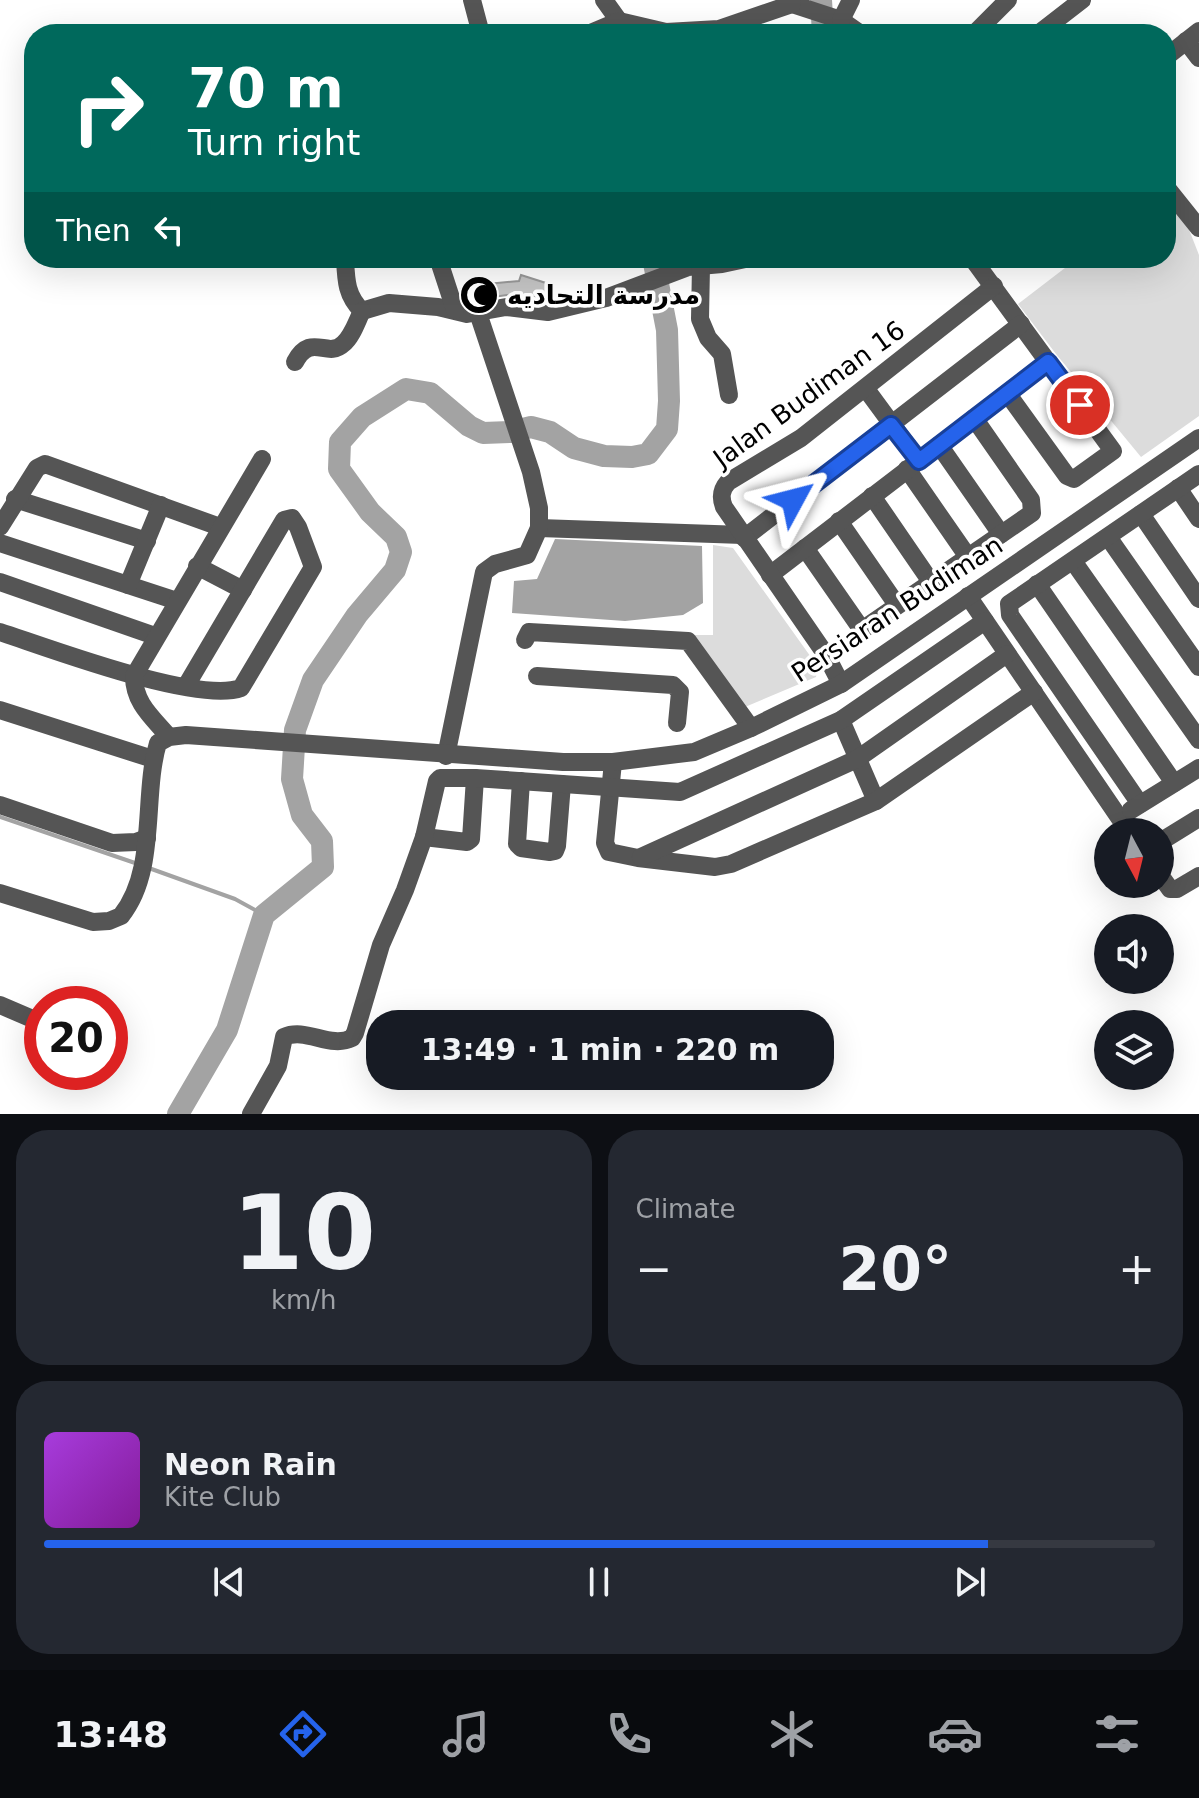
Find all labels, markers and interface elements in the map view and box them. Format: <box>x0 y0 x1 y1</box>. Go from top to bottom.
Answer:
text: 70 m <box>188 55 344 120</box>
icon: right <box>56 56 160 160</box>
text: Turn right <box>188 122 360 163</box>
icon: left <box>147 208 191 252</box>
text: Then <box>56 213 131 248</box>
mosque icon: مدرسة التحاديه <box>458 274 500 316</box>
place label: مدرسة التحاديه <box>507 280 700 310</box>
street label: Jalan Budiman 16 <box>706 315 910 475</box>
pin <box>1046 371 1114 439</box>
icon: arrive <box>1058 383 1102 427</box>
position arrow <box>751 458 835 542</box>
street label: Persiaran Budiman <box>786 530 1008 688</box>
north arrow <box>1094 818 1174 898</box>
map controls <box>1094 818 1174 1090</box>
button: sound <box>1094 914 1174 994</box>
speed limit sign: 20 <box>24 986 128 1090</box>
button: layers <box>1094 1010 1174 1090</box>
text: 13:49 · 1 min · 220 m <box>421 1032 779 1067</box>
text: 10 <box>231 1172 376 1294</box>
text: Climate <box>636 1194 736 1224</box>
text: 20° <box>839 1234 952 1304</box>
text: − <box>636 1243 672 1294</box>
text: + <box>1118 1243 1155 1294</box>
text: km/h <box>271 1285 337 1315</box>
text: Neon Rain <box>164 1447 337 1482</box>
text: Kite Club <box>164 1482 281 1512</box>
icon: previous <box>207 1560 251 1604</box>
icon: pause <box>577 1560 621 1604</box>
icon: next <box>948 1560 992 1604</box>
icon: directions <box>275 1706 331 1762</box>
icon: music <box>438 1706 494 1762</box>
icon: phone <box>601 1706 657 1762</box>
icon: climate <box>764 1706 820 1762</box>
icon: car <box>927 1706 983 1762</box>
icon: filters <box>1089 1706 1145 1762</box>
text: 13:48 <box>53 1714 168 1755</box>

